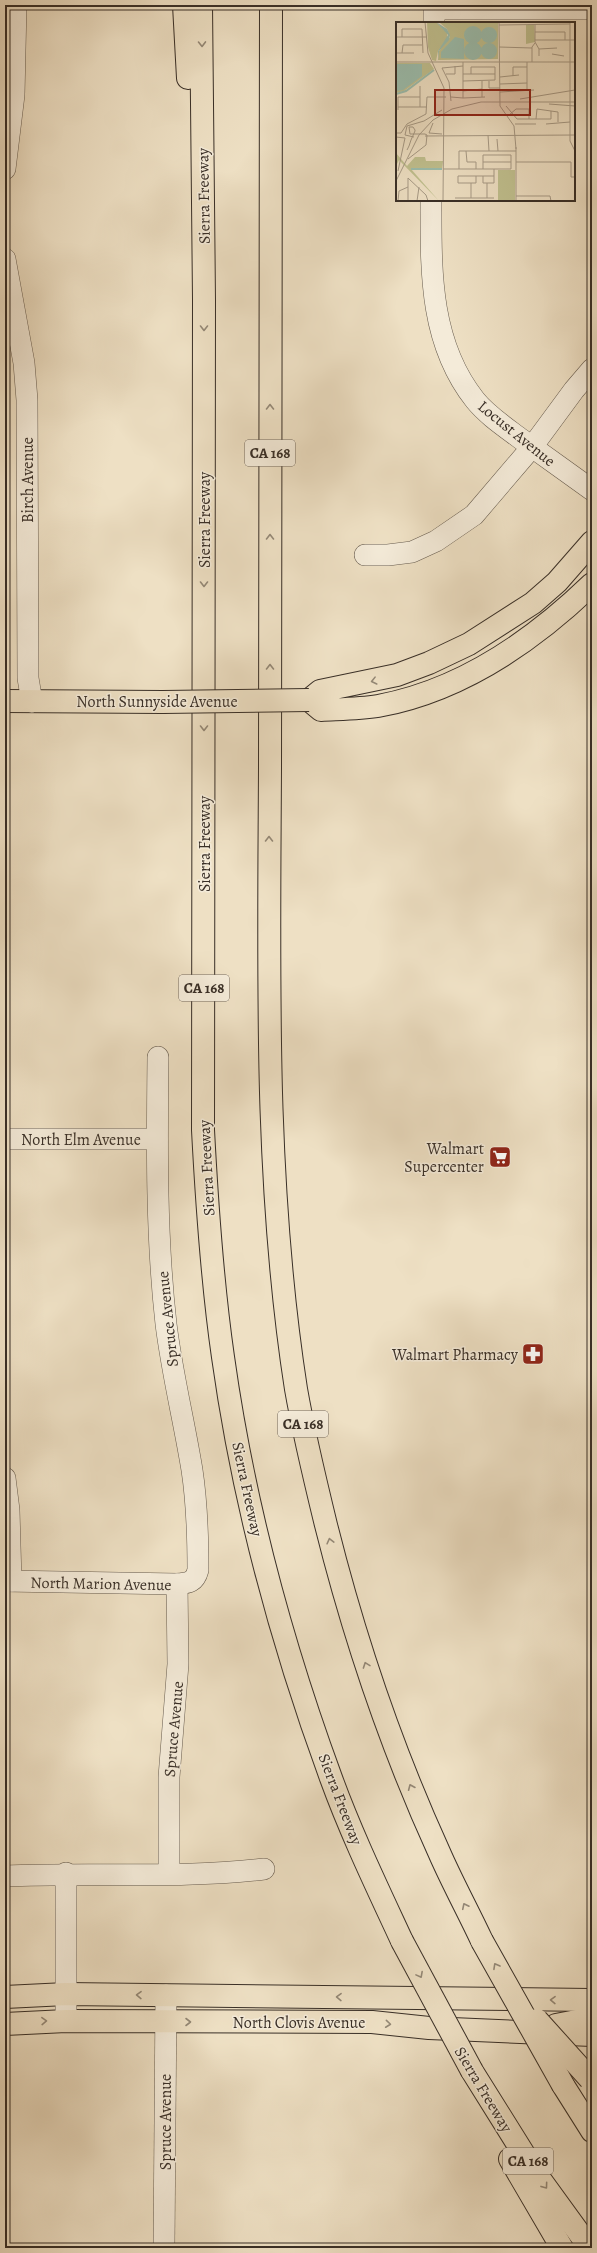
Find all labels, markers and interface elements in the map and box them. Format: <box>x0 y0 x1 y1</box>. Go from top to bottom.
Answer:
inset map <box>396 22 575 201</box>
one-way arrow <box>198 41 206 47</box>
street label: Sierra Freeway <box>192 147 216 244</box>
one-way arrow <box>200 325 208 331</box>
street label: Locust Avenue <box>473 396 560 472</box>
one-way arrow <box>266 404 274 410</box>
street label: Birch Avenue <box>17 437 39 523</box>
road number: CA 168 <box>245 440 295 466</box>
street label: Sierra Freeway <box>194 471 216 568</box>
one-way arrow <box>266 534 274 540</box>
one-way arrow <box>200 581 208 587</box>
one-way arrow <box>266 664 274 670</box>
one-way arrow <box>371 676 377 684</box>
street label: North Sunnyside Avenue <box>76 691 238 713</box>
one-way arrow <box>200 725 208 731</box>
street label: Sierra Freeway <box>194 795 216 892</box>
one-way arrow <box>265 836 273 842</box>
road number: CA 168 <box>179 975 229 1001</box>
street label: Sierra Freeway <box>193 1118 221 1217</box>
street label: North Elm Avenue <box>21 1129 141 1151</box>
place label: Walmart Supercenter <box>404 1138 484 1178</box>
supermarket icon: Walmart Supercenter <box>487 1144 513 1170</box>
street label: Spruce Avenue <box>152 1270 184 1368</box>
pharmacy icon: Walmart Pharmacy <box>520 1341 546 1367</box>
place label: Walmart Pharmacy <box>391 1344 519 1366</box>
road number: CA 168 <box>278 1411 328 1437</box>
street label: Sierra Freeway <box>226 1440 268 1539</box>
one-way arrow <box>326 1538 335 1545</box>
street label: North Marion Avenue <box>30 1572 172 1596</box>
one-way arrow <box>363 1662 371 1669</box>
street label: Spruce Avenue <box>159 1680 189 1778</box>
street label: Sierra Freeway <box>313 1751 368 1849</box>
one-way arrow <box>408 1784 416 1791</box>
one-way arrow <box>462 1903 470 1910</box>
one-way arrow <box>493 1963 500 1970</box>
one-way arrow <box>416 1971 423 1978</box>
one-way arrow <box>136 1991 142 1999</box>
one-way arrow <box>336 1993 342 2001</box>
one-way arrow <box>550 1996 556 2004</box>
street label: North Clovis Avenue <box>233 2012 365 2034</box>
one-way arrow <box>41 2017 47 2026</box>
one-way arrow <box>185 2018 191 2026</box>
one-way arrow <box>385 2019 391 2028</box>
street label: Sierra Freeway <box>449 2043 518 2137</box>
street label: Spruce Avenue <box>155 2074 177 2170</box>
road number: CA 168 <box>503 2148 553 2174</box>
one-way arrow <box>540 2182 547 2189</box>

